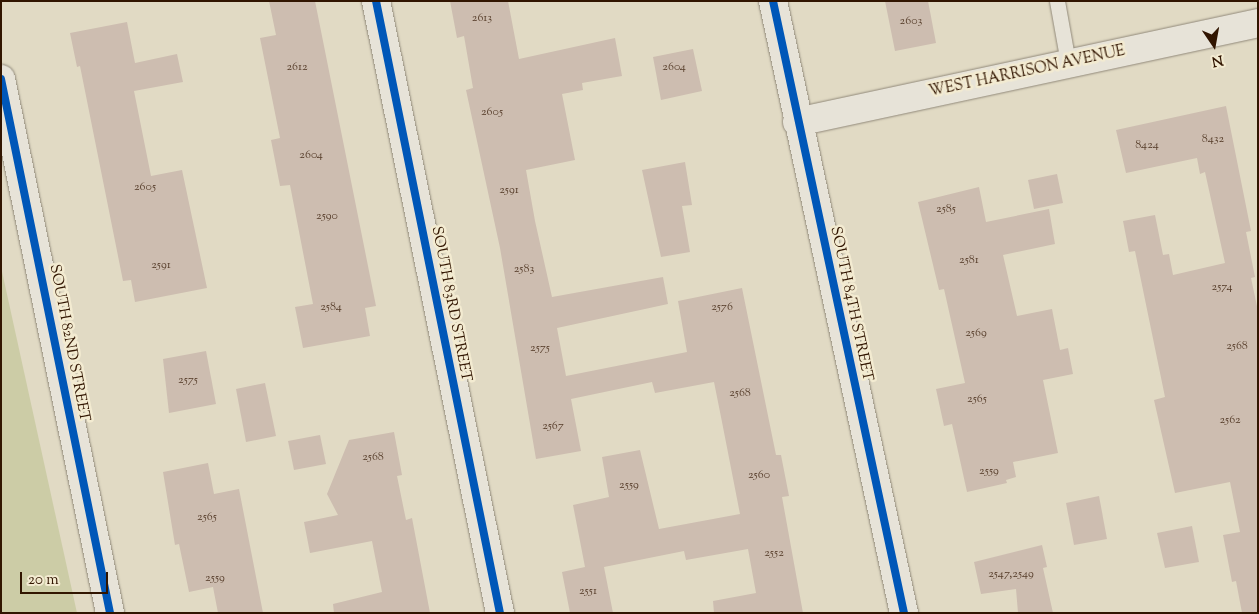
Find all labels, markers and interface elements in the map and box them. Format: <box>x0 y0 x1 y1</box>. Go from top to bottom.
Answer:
house number: 2613 <box>472 12 492 26</box>
house number: 2603 <box>900 15 922 29</box>
north arrow <box>1189 20 1239 70</box>
street label: WEST HARRISON AVENUE <box>927 42 1127 102</box>
text: N <box>1210 49 1225 71</box>
house number: 2612 <box>286 61 308 75</box>
house number: 2604 <box>662 61 686 75</box>
house number: 2605 <box>481 106 503 120</box>
house number: 8432 <box>1202 133 1224 147</box>
house number: 8424 <box>1135 139 1159 153</box>
house number: 2604 <box>299 149 323 163</box>
house number: 2605 <box>134 181 156 195</box>
house number: 2591 <box>499 184 519 198</box>
house number: 2585 <box>936 203 956 217</box>
house number: 2590 <box>316 210 338 224</box>
street label: SOUTH 83RD STREET <box>427 225 475 383</box>
street label: SOUTH 84TH STREET <box>826 225 876 383</box>
house number: 2581 <box>959 254 979 268</box>
house number: 2591 <box>151 259 171 273</box>
street label: SOUTH 82ND STREET <box>45 263 93 423</box>
house number: 2583 <box>514 263 534 277</box>
house number: 2574 <box>1212 281 1232 295</box>
house number: 2584 <box>320 301 342 315</box>
house number: 2576 <box>711 301 733 315</box>
house number: 2569 <box>965 327 987 341</box>
house number: 2568 <box>1226 340 1248 354</box>
house number: 2575 <box>530 342 550 356</box>
house number: 2575 <box>178 374 198 388</box>
house number: 2568 <box>729 387 751 401</box>
house number: 2565 <box>967 393 987 407</box>
house number: 2562 <box>1219 414 1241 428</box>
house number: 2567 <box>542 420 564 434</box>
house number: 2568 <box>362 451 384 465</box>
house number: 2559 <box>979 465 999 479</box>
house number: 2560 <box>748 469 770 483</box>
house number: 2559 <box>619 479 639 493</box>
house number: 2565 <box>197 511 217 525</box>
house number: 2552 <box>764 547 784 561</box>
scale bar <box>22 562 110 594</box>
house number: 2547,2549 <box>988 568 1034 582</box>
text: 20 m <box>28 570 59 591</box>
house number: 2559 <box>205 572 225 586</box>
house number: 2551 <box>579 585 597 599</box>

